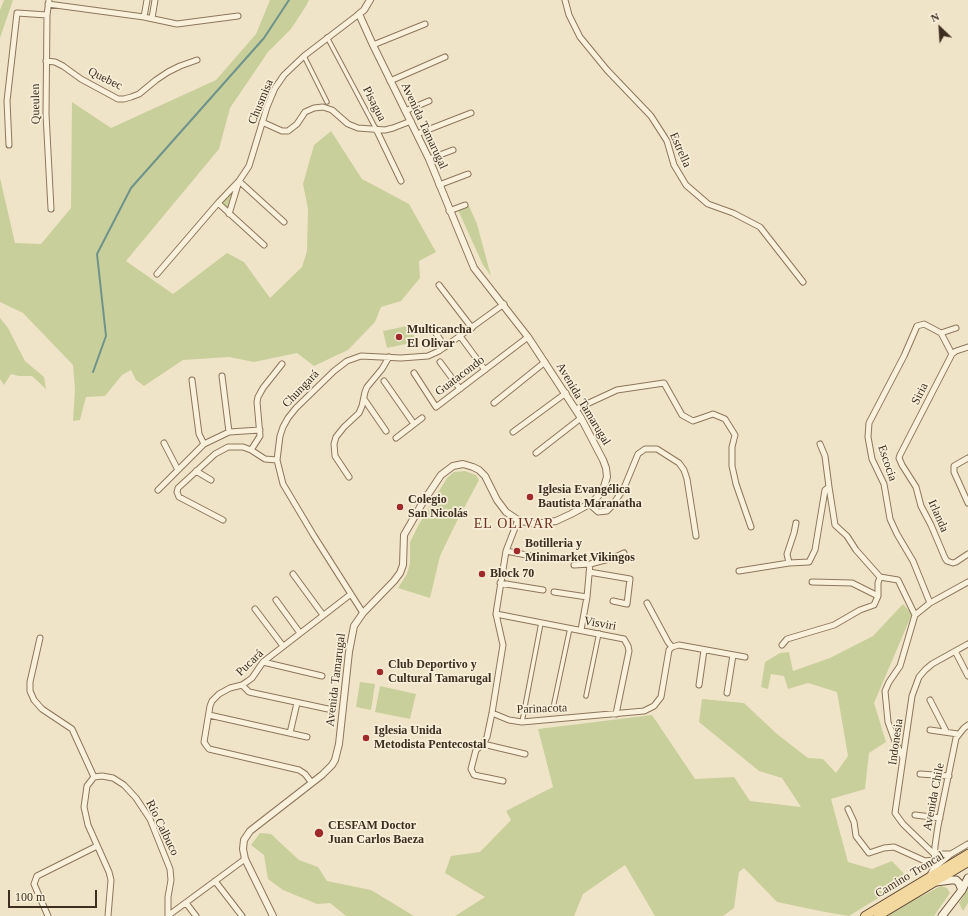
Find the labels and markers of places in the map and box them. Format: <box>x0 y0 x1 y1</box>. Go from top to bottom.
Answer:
place label: Multicancha El Olivar <box>407 323 472 351</box>
marker: Multicancha El Olivar <box>394 332 404 342</box>
place label: Iglesia Evangélica Bautista Maranatha <box>538 483 642 511</box>
marker: Iglesia Evangélica Bautista Maranatha <box>525 492 535 502</box>
place label: Colegio San Nicolás <box>408 493 468 521</box>
marker: Colegio San Nicolás <box>395 502 405 512</box>
place label: Botilleria y Minimarket Vikingos <box>525 537 635 565</box>
marker: Botilleria y Minimarket Vikingos <box>512 546 522 556</box>
place label: Block 70 <box>490 567 534 581</box>
marker: Block 70 <box>477 569 487 579</box>
place label: Club Deportivo y Cultural Tamarugal <box>388 658 491 686</box>
marker: Club Deportivo y Cultural Tamarugal <box>375 667 385 677</box>
place label: Iglesia Unida Metodista Pentecostal <box>374 724 486 752</box>
marker: Iglesia Unida Metodista Pentecostal <box>361 733 371 743</box>
place label: CESFAM Doctor Juan Carlos Baeza <box>328 819 424 847</box>
marker: CESFAM Doctor Juan Carlos Baeza <box>313 827 325 839</box>

